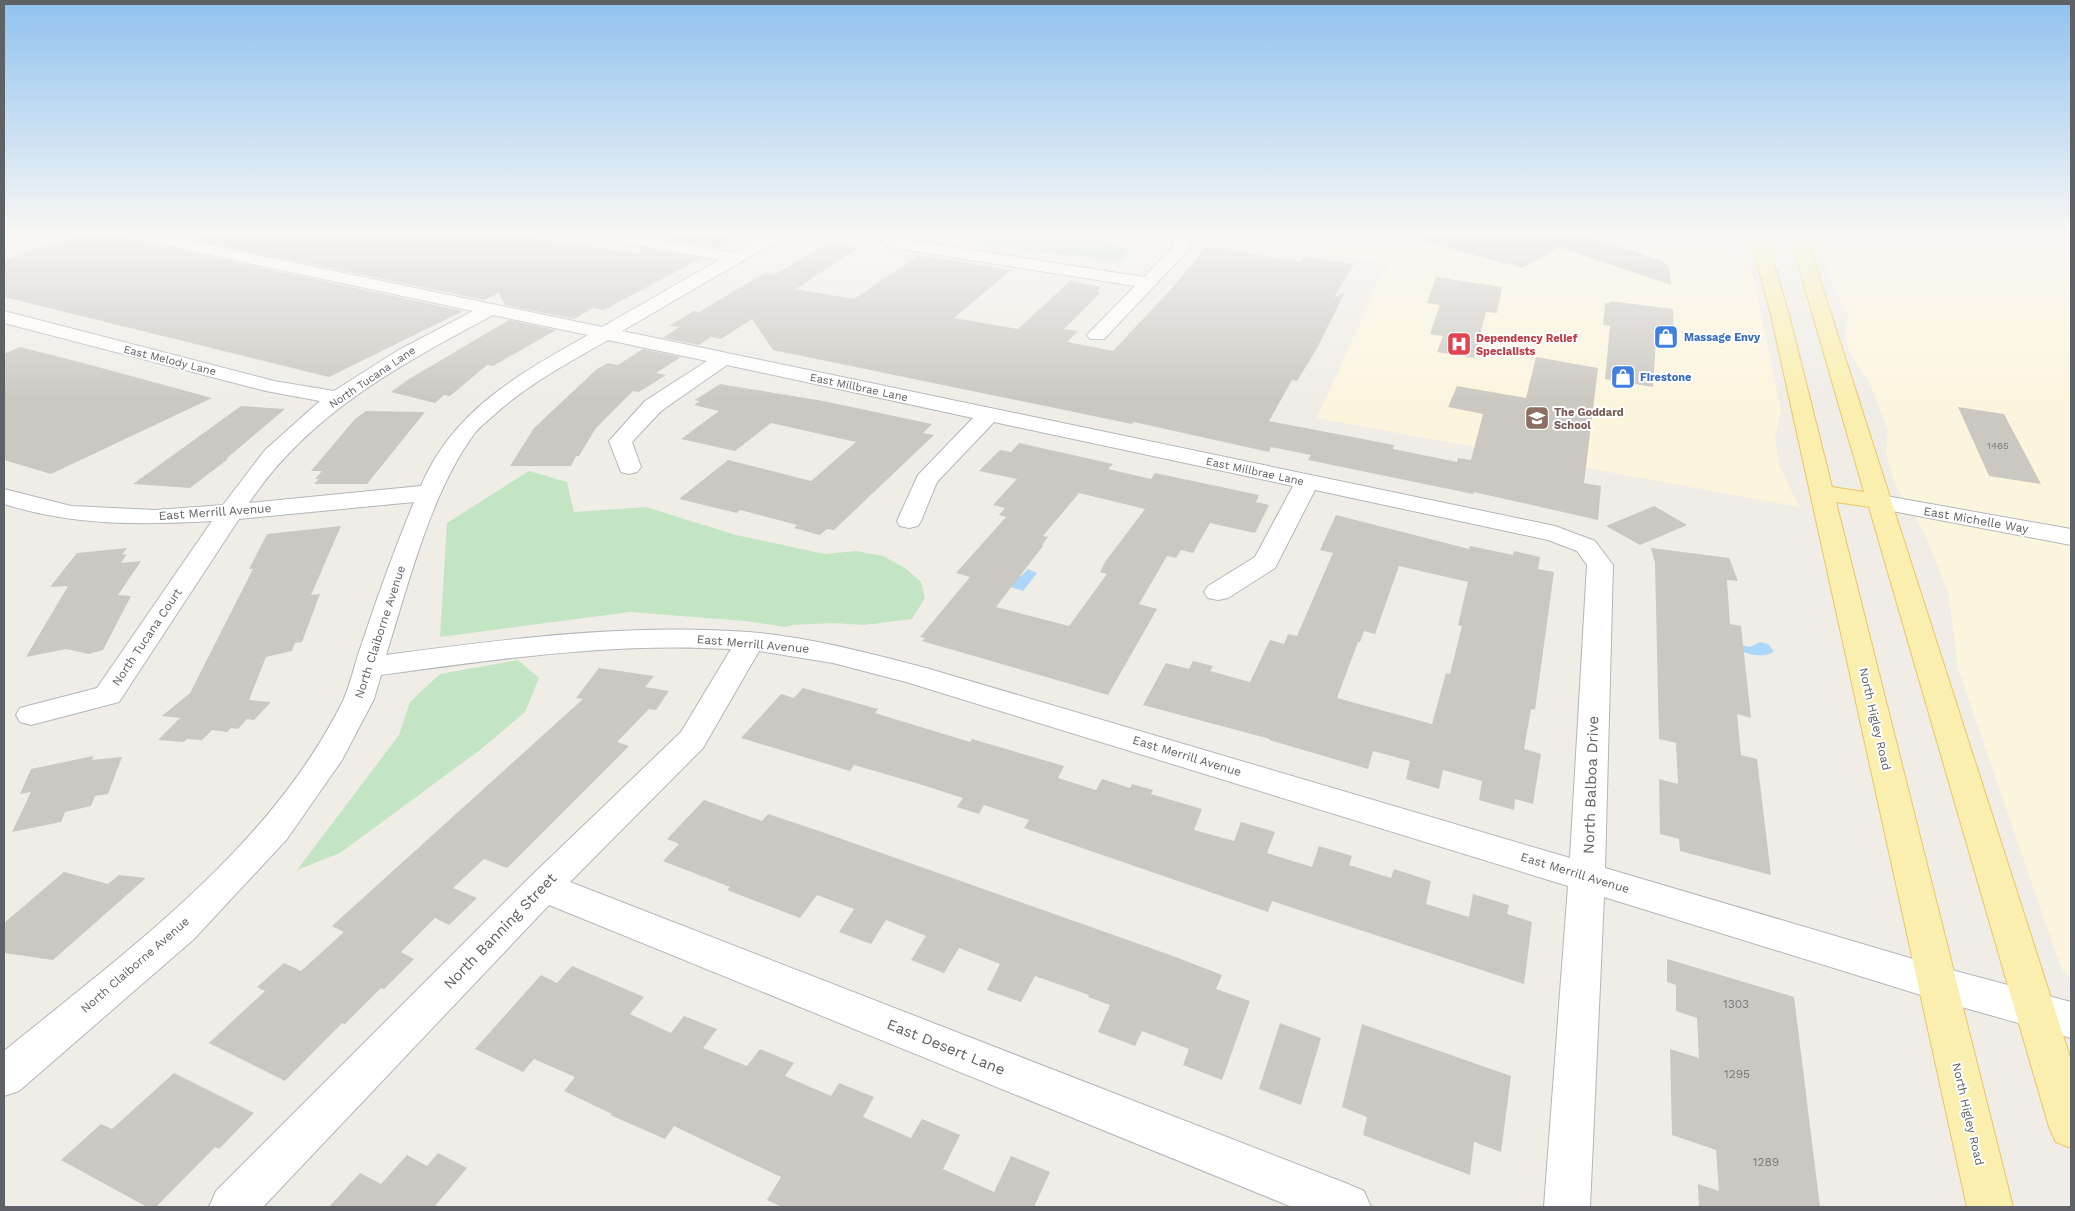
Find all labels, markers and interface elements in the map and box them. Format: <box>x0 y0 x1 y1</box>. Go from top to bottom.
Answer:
shop icon: Massage Envy <box>1653 324 1679 350</box>
hospital icon: Dependency Relief Specialists <box>1446 331 1472 357</box>
place label: Massage Envy <box>1684 331 1761 344</box>
place label: Dependency Relief Specialists <box>1476 332 1578 358</box>
street label: East Melody Lane <box>122 343 218 378</box>
street label: North Tucana Lane <box>327 344 418 411</box>
shop icon: Firestone <box>1610 364 1636 390</box>
street label: East Millbrae Lane <box>809 371 909 404</box>
place label: Firestone <box>1640 371 1691 384</box>
school or university icon: The Goddard School <box>1524 405 1550 431</box>
place label: The Goddard School <box>1554 406 1624 432</box>
house number: 1465 <box>1987 440 2009 451</box>
street label: East Millbrae Lane <box>1205 455 1305 488</box>
street label: East Merrill Avenue <box>158 501 272 523</box>
street label: East Michelle Way <box>1923 504 2030 536</box>
street label: North Claiborne Avenue <box>352 564 408 700</box>
street label: North Tucana Court <box>109 586 185 688</box>
street label: East Merrill Avenue <box>696 632 810 656</box>
street label: North Higley Road <box>1856 666 1894 772</box>
street label: North Balboa Drive <box>1580 716 1602 854</box>
street label: East Merrill Avenue <box>1131 733 1243 779</box>
street label: East Merrill Avenue <box>1519 850 1631 896</box>
street label: North Banning Street <box>440 869 561 993</box>
street label: North Claiborne Avenue <box>78 914 192 1016</box>
house number: 1303 <box>1723 997 1749 1011</box>
street label: East Desert Lane <box>884 1015 1008 1079</box>
street label: North Higley Road <box>1949 1061 1987 1167</box>
house number: 1295 <box>1724 1067 1750 1081</box>
house number: 1289 <box>1753 1155 1779 1169</box>

